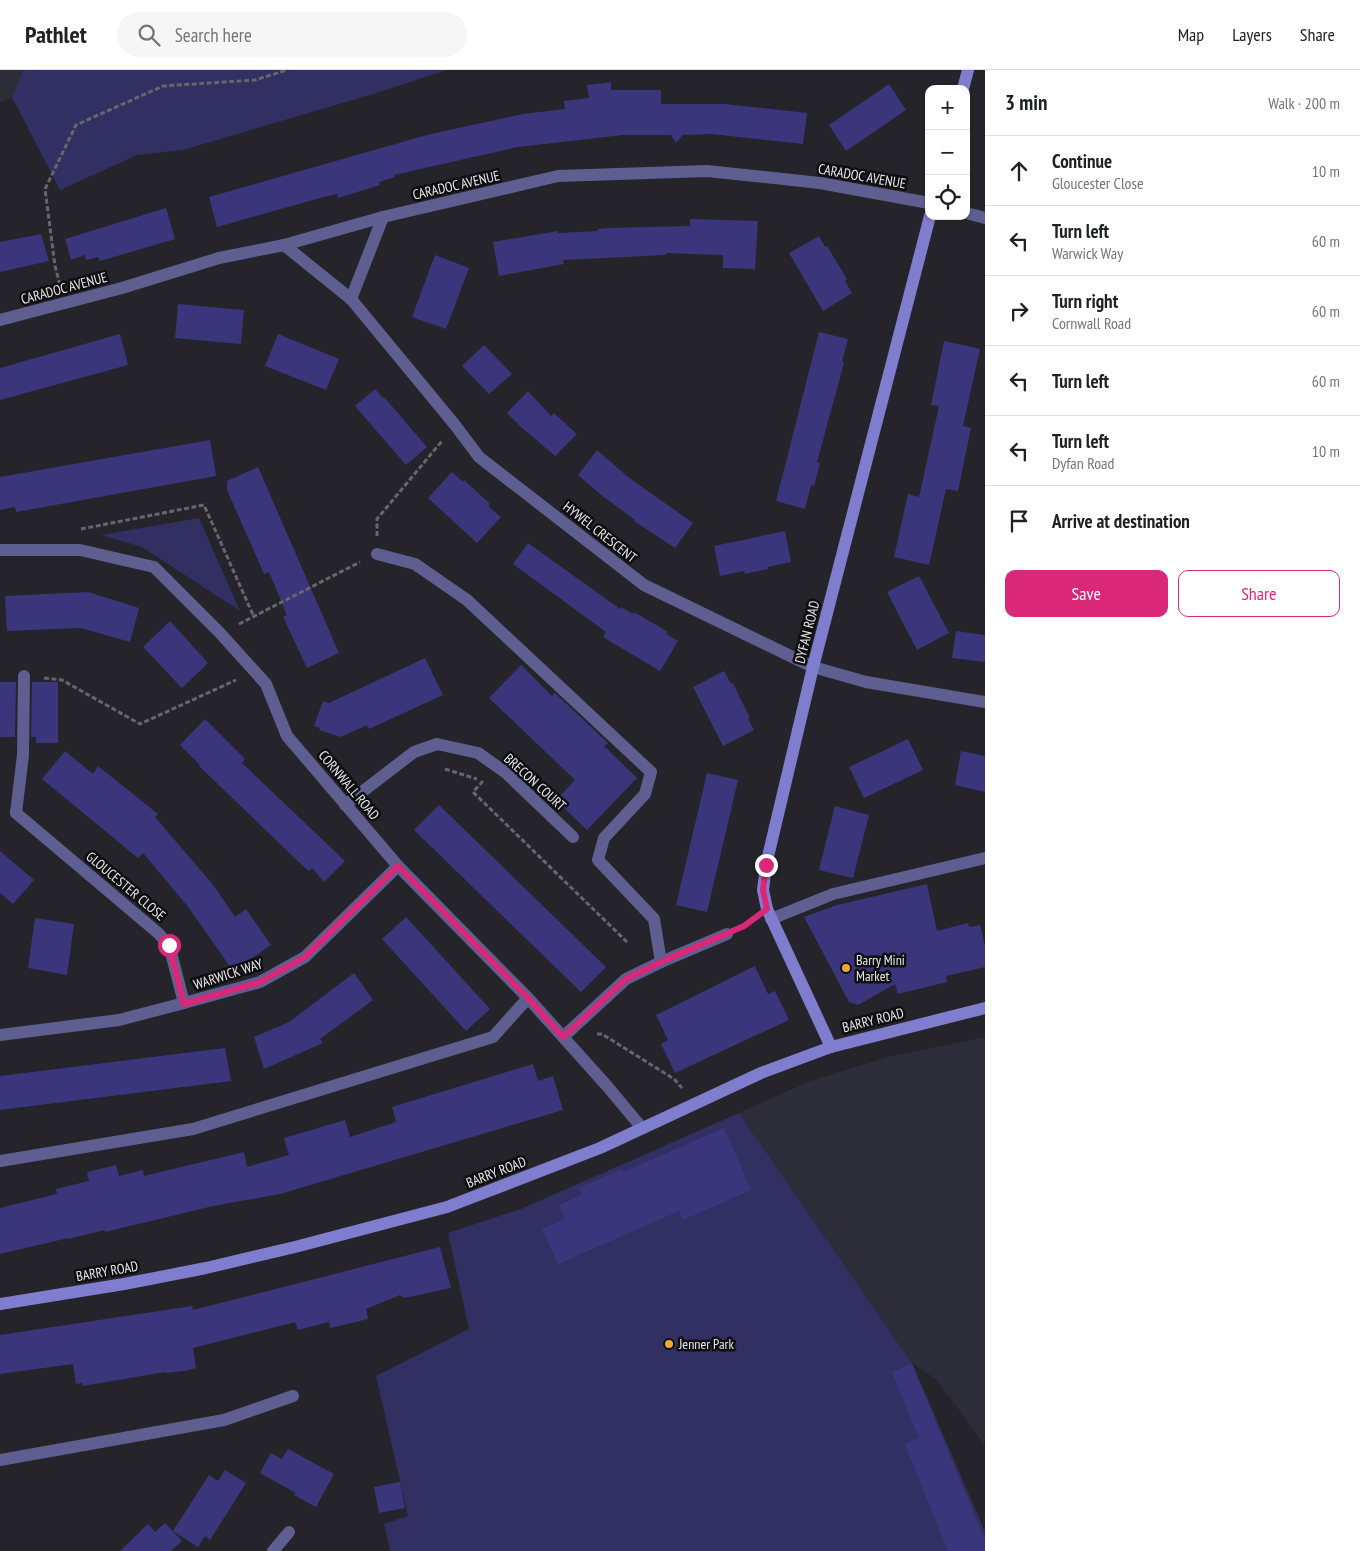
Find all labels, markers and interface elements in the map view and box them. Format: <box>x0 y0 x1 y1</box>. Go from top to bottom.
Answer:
search box <box>117 12 467 57</box>
text: Pathlet <box>25 19 87 50</box>
icon: search <box>135 21 163 49</box>
text: Search here <box>175 23 252 47</box>
text: Map <box>1178 23 1204 46</box>
text: Layers <box>1232 23 1272 46</box>
text: Share <box>1300 23 1335 46</box>
map controls <box>925 85 970 220</box>
button: + <box>925 85 970 130</box>
text: 3 min <box>1005 89 1047 116</box>
text: Walk · 200 m <box>1268 93 1340 113</box>
button: − <box>925 130 970 175</box>
text: Continue <box>1052 149 1112 173</box>
icon: ahead <box>1005 157 1033 185</box>
street label: CARADOC AVENUE <box>817 159 907 193</box>
text: 10 m <box>1312 161 1340 181</box>
street label: CARADOC AVENUE <box>411 166 501 204</box>
text: Gloucester Close <box>1052 173 1144 193</box>
button: locate <box>925 175 970 220</box>
text: Turn left <box>1052 219 1109 243</box>
icon: left <box>1005 227 1033 255</box>
text: 60 m <box>1312 231 1340 251</box>
text: Warwick Way <box>1052 243 1123 263</box>
street label: CARADOC AVENUE <box>19 268 109 308</box>
text: Turn right <box>1052 289 1118 313</box>
icon: right <box>1005 297 1033 325</box>
text: 60 m <box>1312 301 1340 321</box>
text: Cornwall Road <box>1052 313 1131 333</box>
icon: left <box>1005 367 1033 395</box>
text: Turn left <box>1052 369 1109 393</box>
text: 60 m <box>1312 371 1340 391</box>
text: Turn left <box>1052 429 1109 453</box>
icon: left <box>1005 437 1033 465</box>
text: 10 m <box>1312 441 1340 461</box>
text: Dyfan Road <box>1052 453 1114 473</box>
street label: HYWEL CRESCENT <box>559 498 641 567</box>
icon: arrive <box>1005 507 1033 535</box>
text: Arrive at destination <box>1052 509 1190 533</box>
button: Save <box>1005 570 1168 617</box>
button: Share <box>1178 570 1340 617</box>
street label: DYFAN ROAD <box>791 599 823 665</box>
street label: CORNWALL ROAD <box>315 746 383 824</box>
street label: BRECON COURT <box>500 750 570 815</box>
street label: GLOUCESTER CLOSE <box>83 847 169 925</box>
route end <box>755 854 778 877</box>
route start <box>158 934 181 957</box>
place label: Barry Mini Market <box>856 951 905 985</box>
street label: WARWICK WAY <box>191 954 265 994</box>
marker: Barry Mini Market <box>840 962 852 974</box>
street label: BARRY ROAD <box>840 1004 906 1036</box>
street label: BARRY ROAD <box>463 1152 529 1192</box>
street label: BARRY ROAD <box>75 1257 139 1285</box>
place label: Jenner Park <box>678 1335 734 1353</box>
marker: Jenner Park <box>663 1338 675 1350</box>

